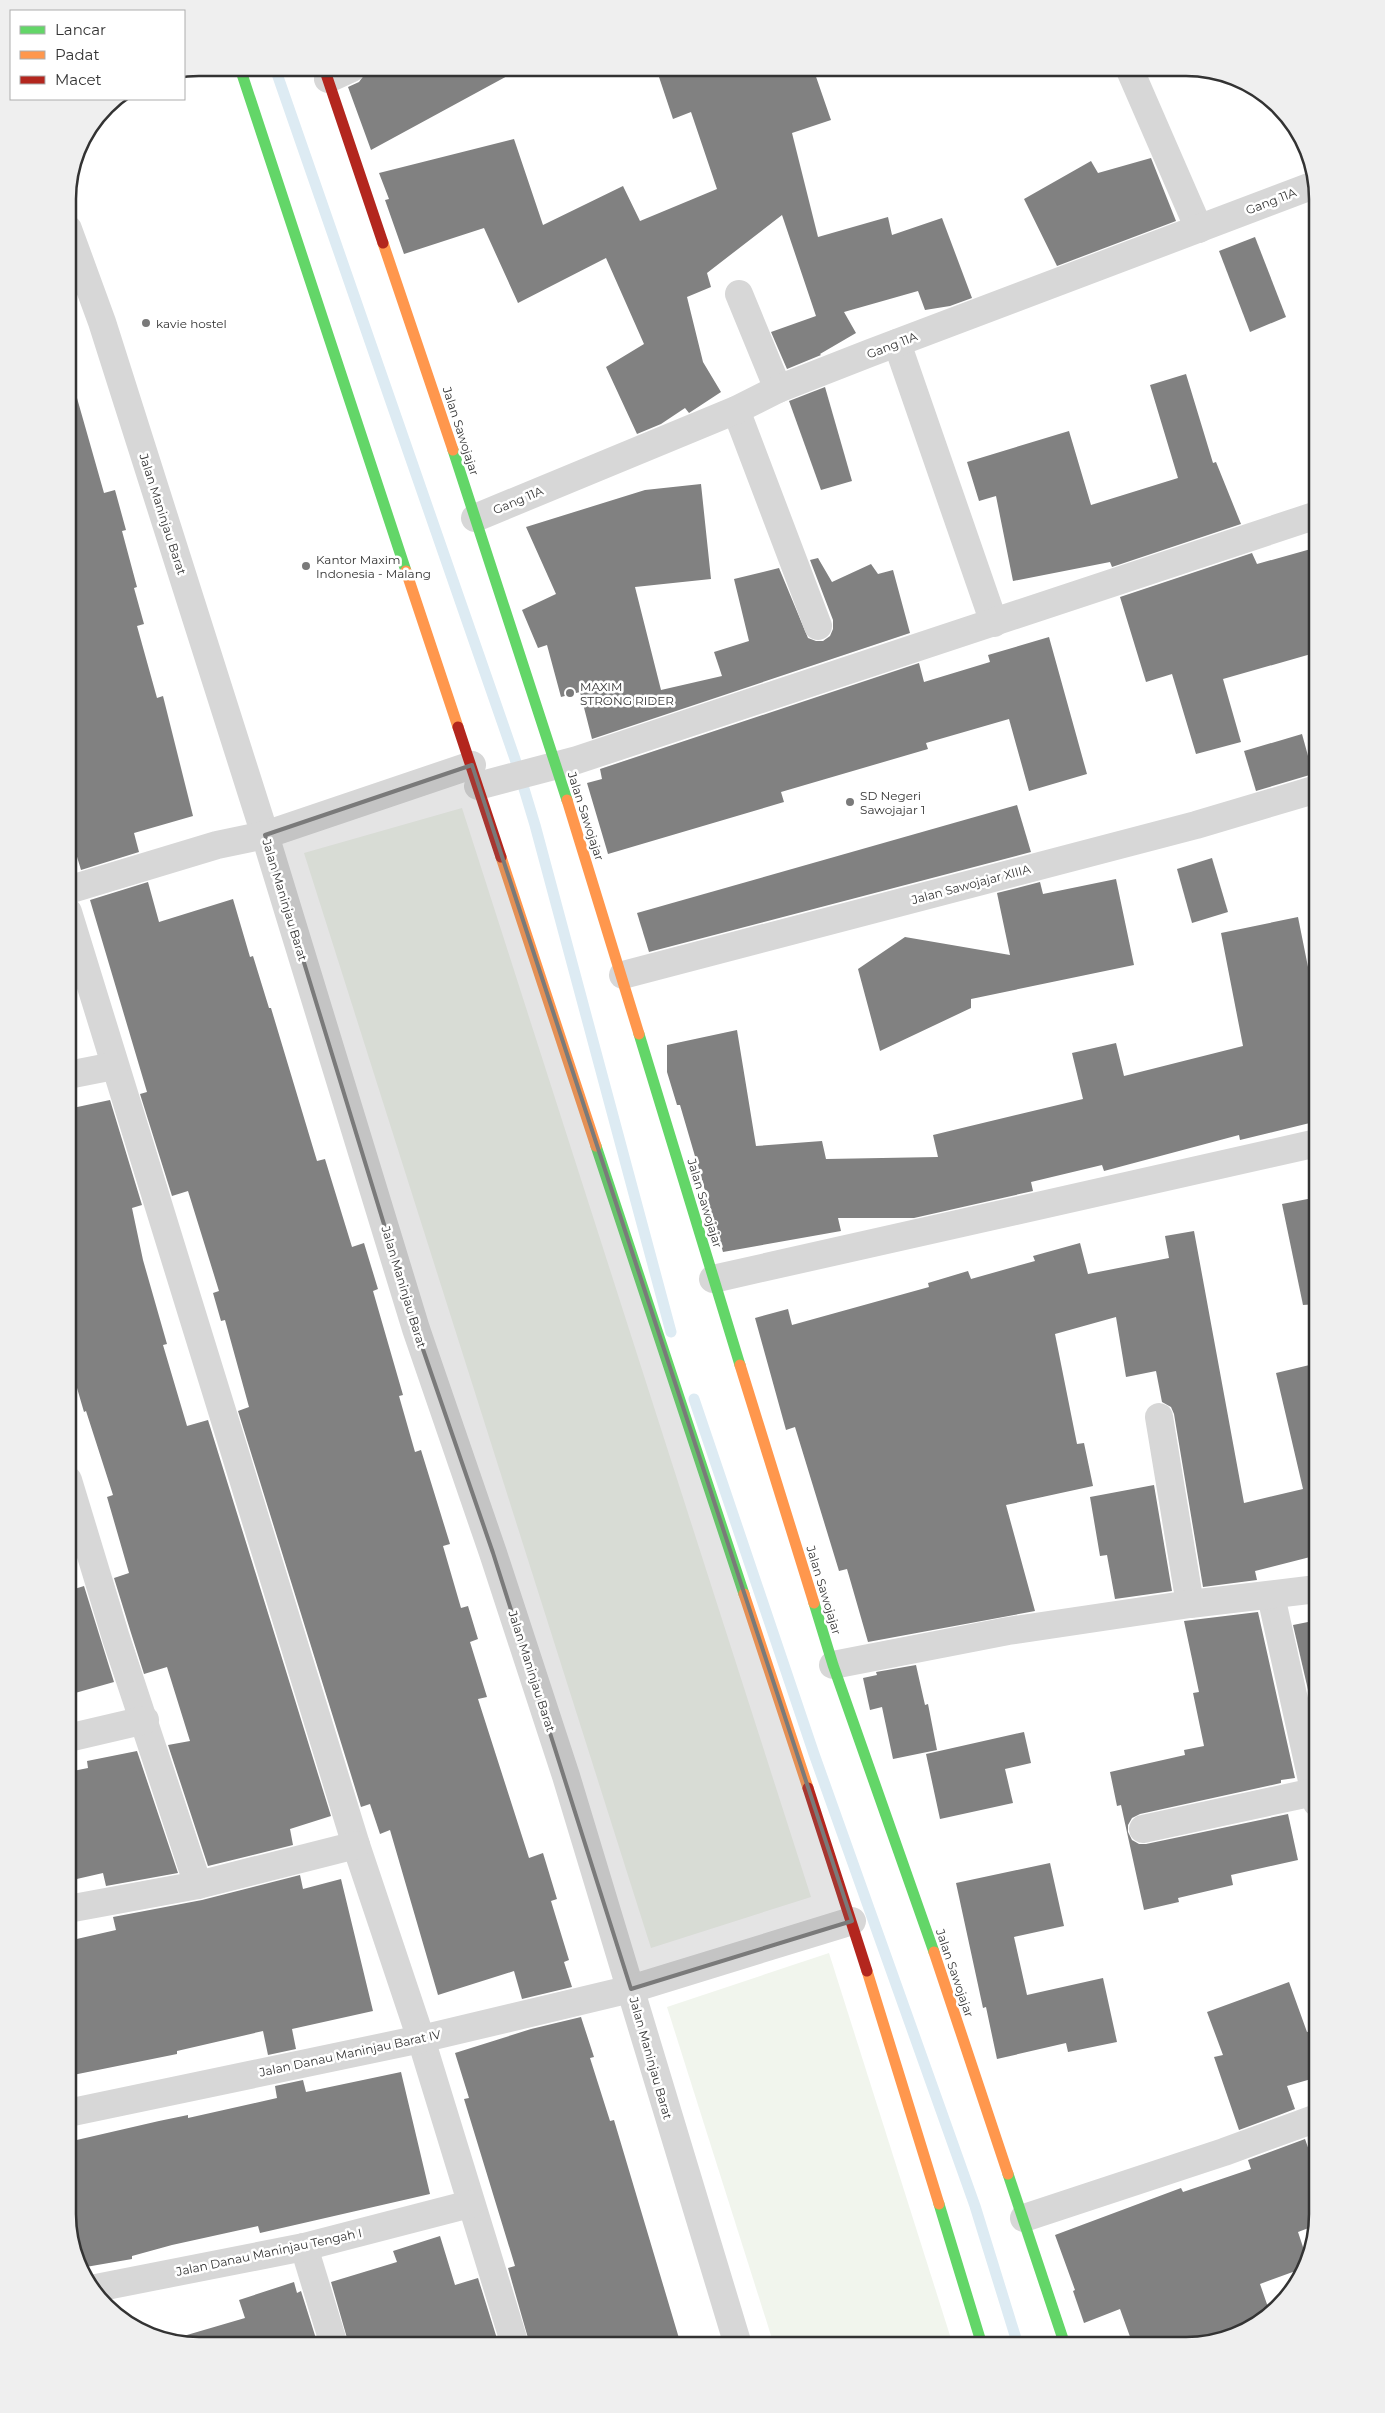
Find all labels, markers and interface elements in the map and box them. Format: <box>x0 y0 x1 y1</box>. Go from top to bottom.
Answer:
legend <box>10 10 185 100</box>
text: Lancar <box>55 20 106 39</box>
text: Padat <box>55 45 100 64</box>
text: Macet <box>55 70 102 89</box>
street label: Gang 11A <box>1244 184 1299 218</box>
place label: kavie hostel <box>156 316 227 331</box>
marker: kavie hostel <box>140 317 152 329</box>
street label: Gang 11A <box>865 328 920 362</box>
street label: Jalan Sawojajar <box>439 384 482 477</box>
street label: Jalan Maninjau Barat <box>136 451 190 577</box>
street label: Gang 11A <box>491 483 546 517</box>
place label: Kantor Maxim Indonesia - Malang <box>316 552 431 581</box>
marker: Kantor Maxim Indonesia - Malang <box>300 560 312 572</box>
place label: MAXIM STRONG RIDER <box>580 679 674 708</box>
marker: MAXIM STRONG RIDER <box>564 687 576 699</box>
street label: Jalan Sawojajar <box>564 769 607 862</box>
place label: SD Negeri Sawojajar 1 <box>860 788 925 817</box>
marker: SD Negeri Sawojajar 1 <box>844 796 856 808</box>
street label: Jalan Maninjau Barat <box>259 836 311 963</box>
street label: Jalan Sawojajar XIIIA <box>909 861 1033 907</box>
street label: Jalan Sawojajar <box>684 1156 726 1250</box>
street label: Jalan Maninjau Barat <box>378 1223 430 1350</box>
street label: Jalan Sawojajar <box>803 1543 845 1637</box>
street label: Jalan Maninjau Barat <box>505 1608 559 1734</box>
street label: Jalan Sawojajar <box>933 1926 977 2019</box>
street label: Jalan Maninjau Barat <box>626 1994 676 2121</box>
street label: Jalan Danau Maninjau Barat IV <box>257 2026 443 2080</box>
street label: Jalan Danau Maninjau Tengah I <box>174 2225 363 2279</box>

